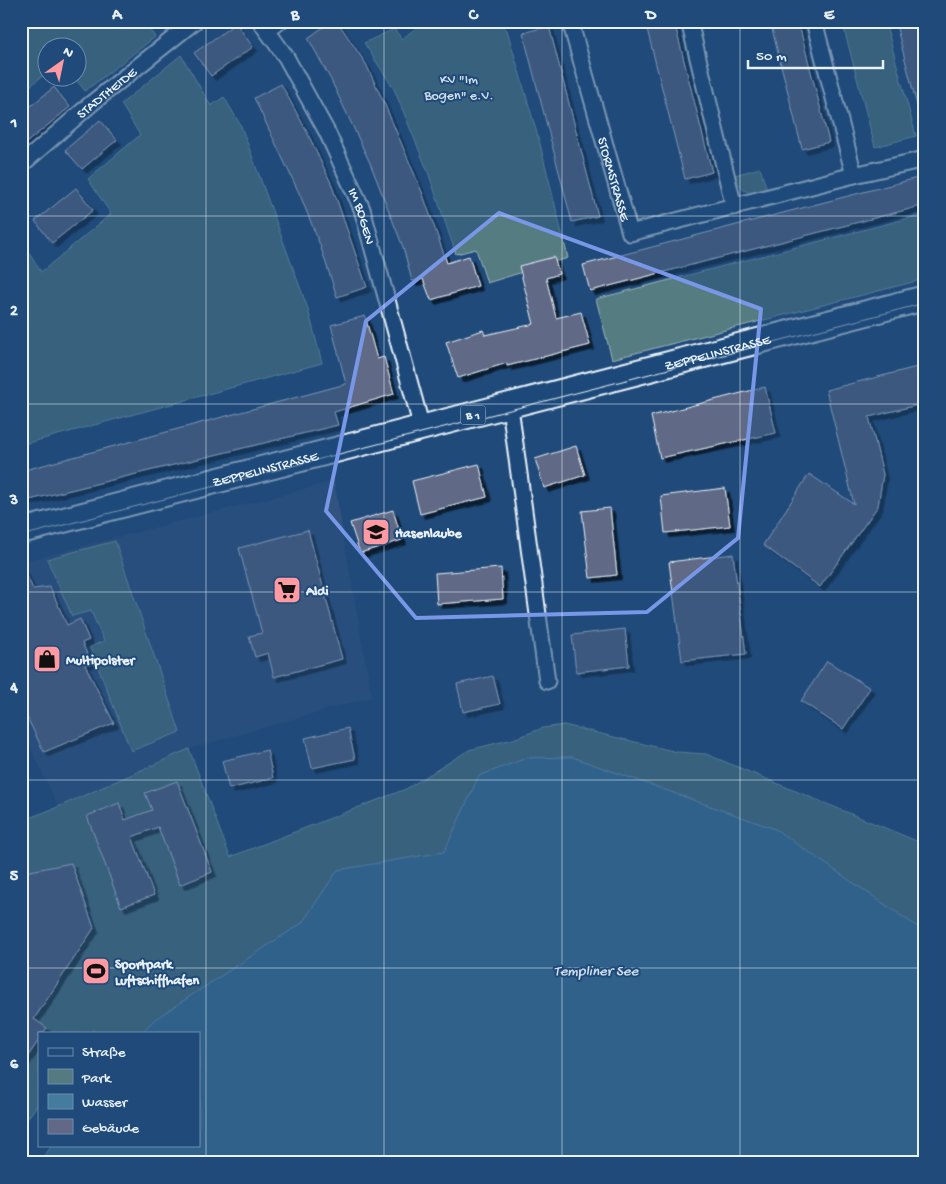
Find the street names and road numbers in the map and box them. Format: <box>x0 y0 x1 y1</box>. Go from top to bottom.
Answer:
street label: STADTHEIDE <box>74 64 142 124</box>
street label: STORMSTRASSE <box>592 135 633 225</box>
street label: IM BOGEN <box>343 186 377 247</box>
street label: ZEPPELINSTRASSE <box>663 332 774 376</box>
road number: B 1 <box>460 406 486 424</box>
street label: ZEPPELINSTRASSE <box>211 448 322 492</box>

